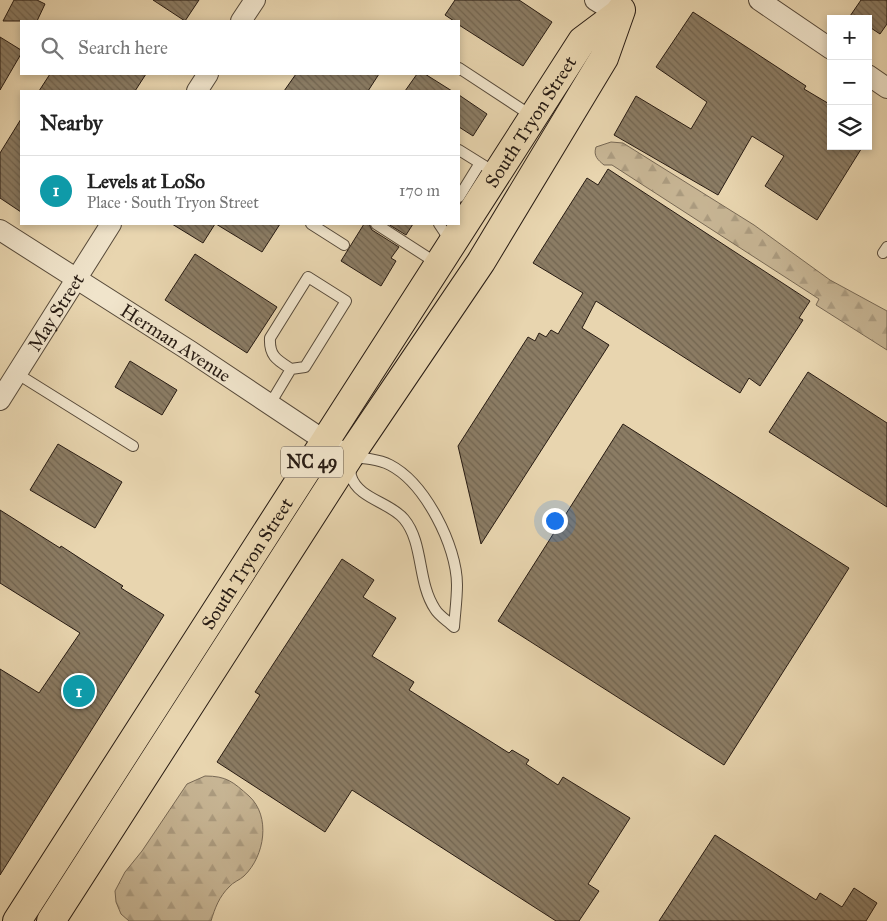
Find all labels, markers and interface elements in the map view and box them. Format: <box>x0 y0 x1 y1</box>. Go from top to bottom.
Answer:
map controls <box>827 15 872 150</box>
button: + <box>827 15 872 60</box>
search box <box>20 20 460 75</box>
icon: search <box>38 34 66 62</box>
text: Search here <box>78 36 168 59</box>
street label: South Tryon Street <box>480 51 582 192</box>
button: − <box>827 60 872 105</box>
button: layers <box>827 105 872 150</box>
text: Nearby <box>40 110 103 136</box>
text: Levels at LoSo <box>87 170 205 193</box>
text: 1 <box>53 181 59 200</box>
text: 170 m <box>399 181 440 200</box>
text: Place · South Tryon Street <box>87 193 259 212</box>
street label: May Street <box>23 269 89 355</box>
street label: Herman Avenue <box>116 299 235 387</box>
road number: NC 49 <box>281 447 343 478</box>
street label: South Tryon Street <box>196 493 298 634</box>
your location <box>542 508 568 534</box>
pin: 1 <box>63 672 95 710</box>

